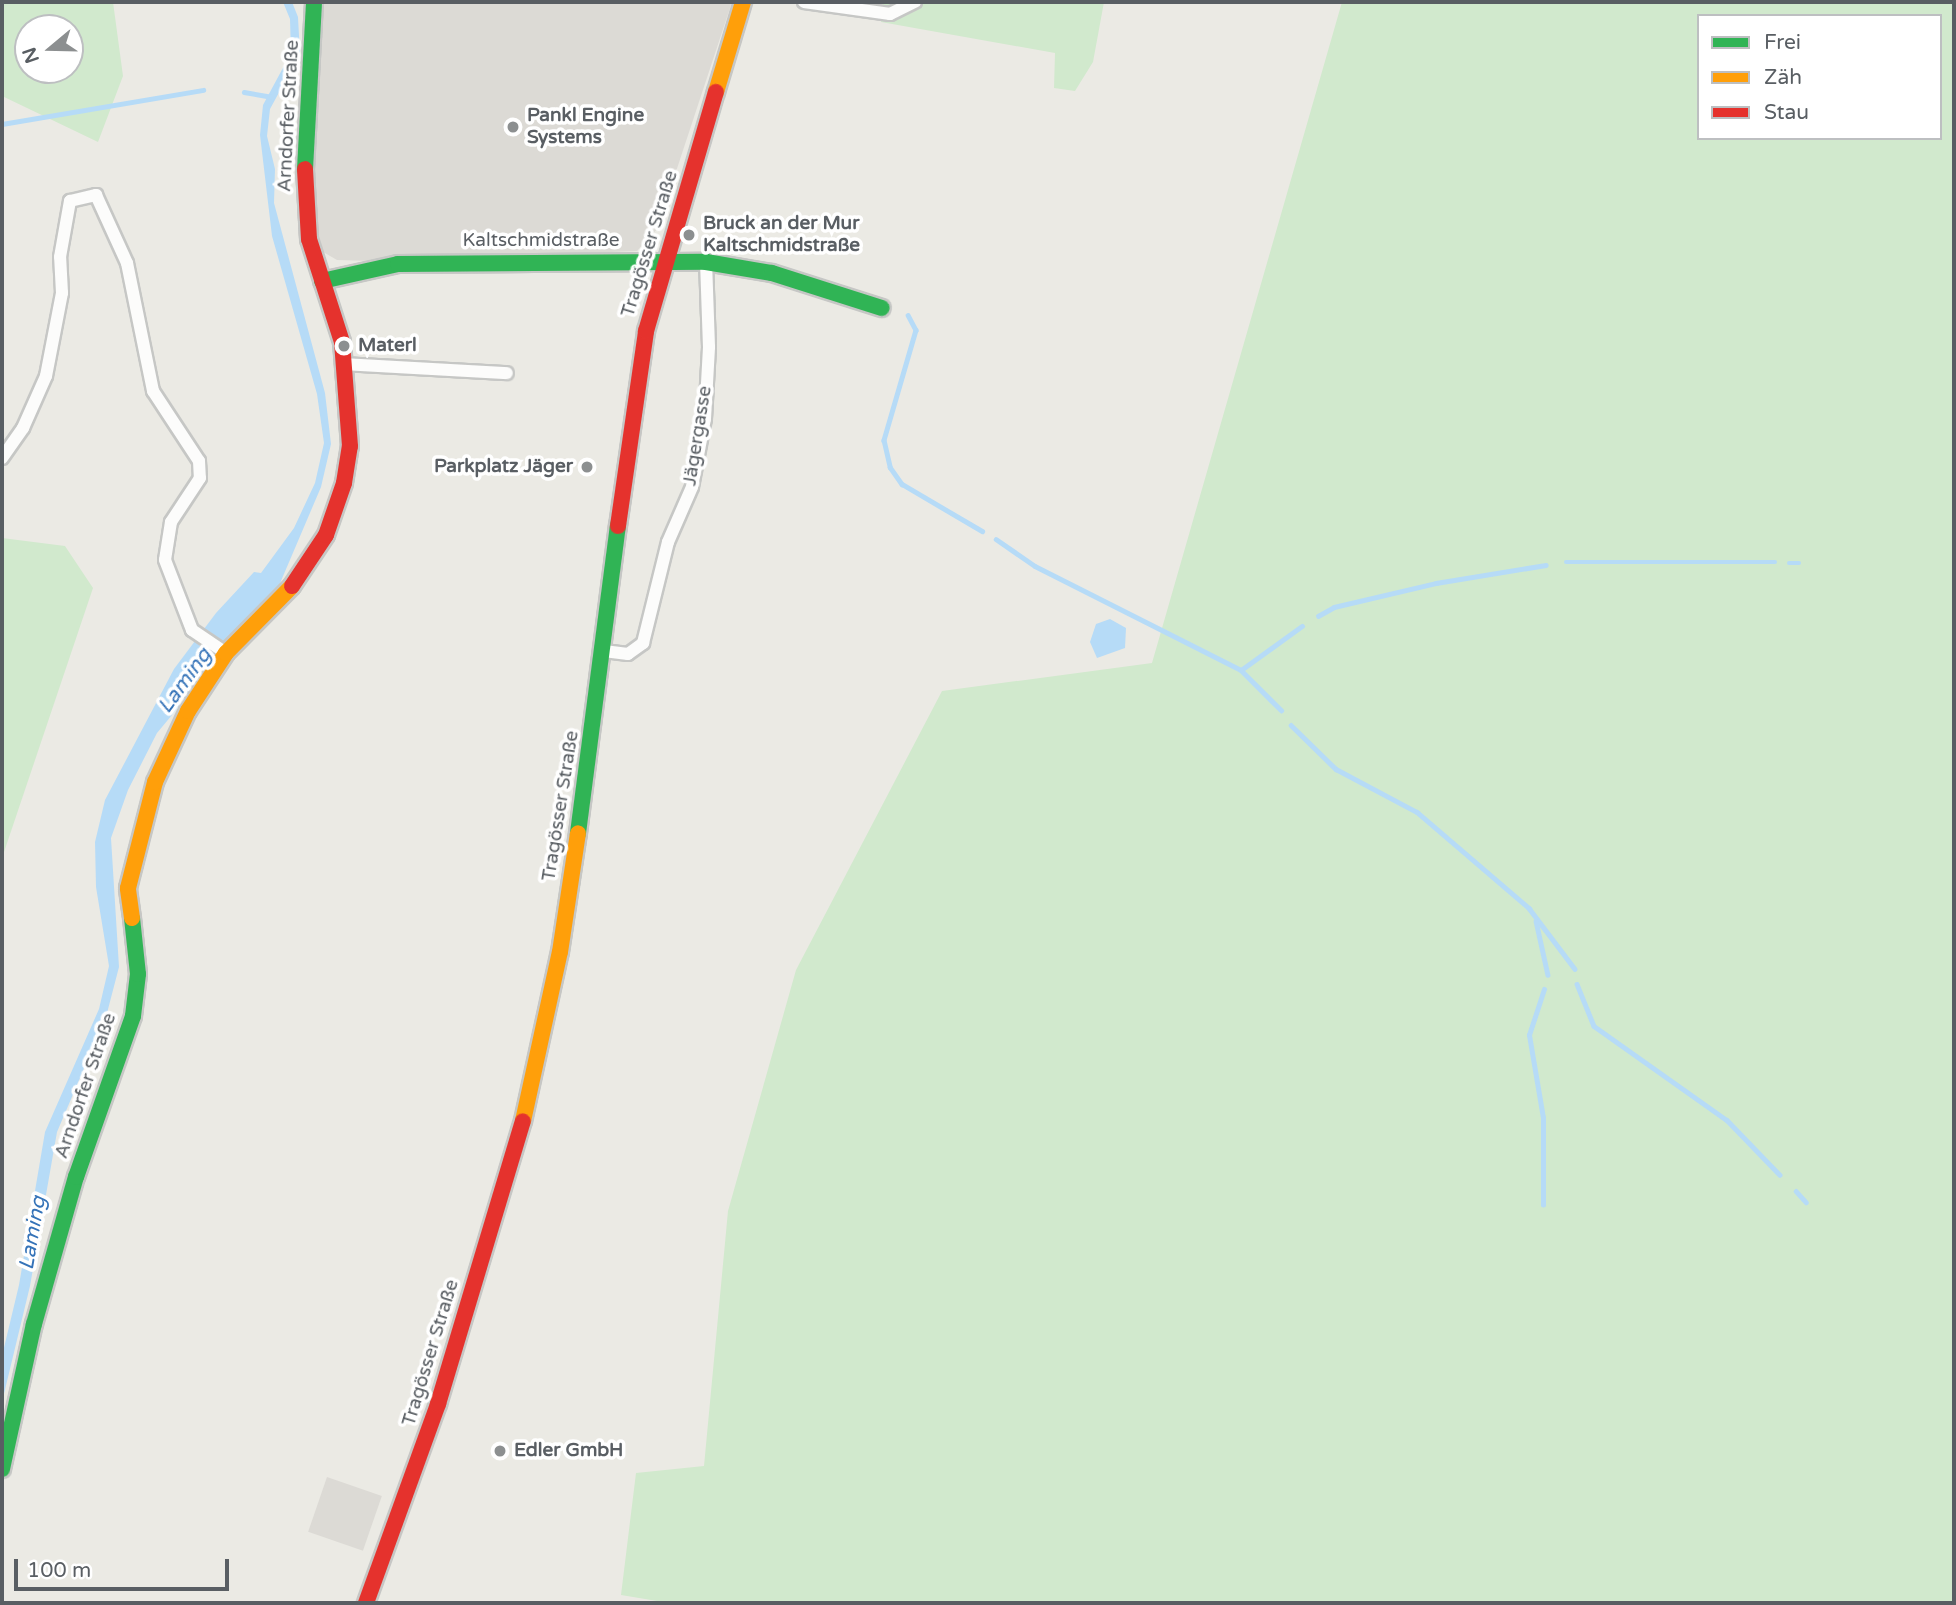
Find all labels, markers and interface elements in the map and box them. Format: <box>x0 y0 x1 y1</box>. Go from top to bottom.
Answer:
north arrow <box>14 14 84 84</box>
legend <box>1697 14 1942 140</box>
text: Frei <box>1764 30 1801 55</box>
street label: Arndorfer Straße <box>274 39 304 193</box>
text: N <box>18 44 44 66</box>
text: Zäh <box>1764 65 1802 90</box>
text: Stau <box>1764 100 1809 125</box>
place label: Pankl Engine Systems <box>527 105 644 149</box>
marker: Pankl Engine Systems <box>505 119 521 135</box>
street label: Tragösser Straße <box>617 168 683 320</box>
place label: Bruck an der Mur Kaltschmidstraße <box>703 213 860 257</box>
marker: Bruck an der Mur Kaltschmidstraße <box>681 227 697 243</box>
street label: Kaltschmidstraße <box>463 230 619 252</box>
place label: Materl <box>358 335 417 357</box>
marker: Materl <box>336 338 352 354</box>
street label: Jägergasse <box>679 384 717 488</box>
place label: Parkplatz Jäger <box>434 456 573 478</box>
marker: Parkplatz Jäger <box>579 459 595 475</box>
water label: Laming <box>153 643 217 719</box>
street label: Tragösser Straße <box>538 729 584 883</box>
street label: Arndorfer Straße <box>50 1010 122 1162</box>
water label: Laming <box>14 1194 52 1272</box>
street label: Tragösser Straße <box>398 1277 464 1429</box>
place label: Edler GmbH <box>514 1440 623 1462</box>
marker: Edler GmbH <box>492 1443 508 1459</box>
scale bar <box>18 1546 233 1590</box>
text: 100 m <box>27 1558 91 1583</box>

